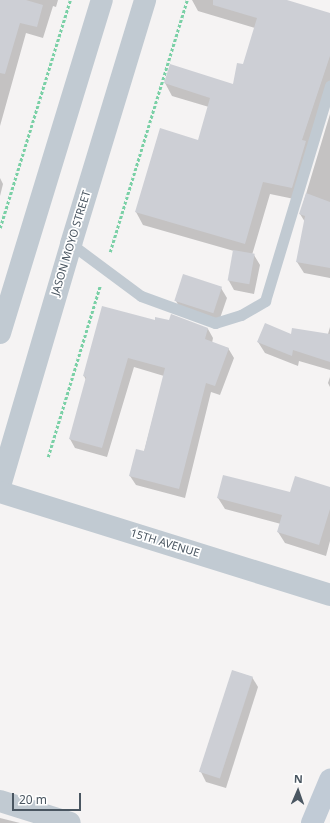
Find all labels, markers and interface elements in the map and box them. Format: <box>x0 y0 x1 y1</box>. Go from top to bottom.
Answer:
street label: JASON MOYO STREET <box>49 189 93 297</box>
street label: 15TH AVENUE <box>129 526 201 560</box>
north arrow <box>278 771 318 811</box>
text: N <box>294 771 303 786</box>
scale bar <box>14 785 83 811</box>
text: 20 m <box>19 791 47 808</box>

